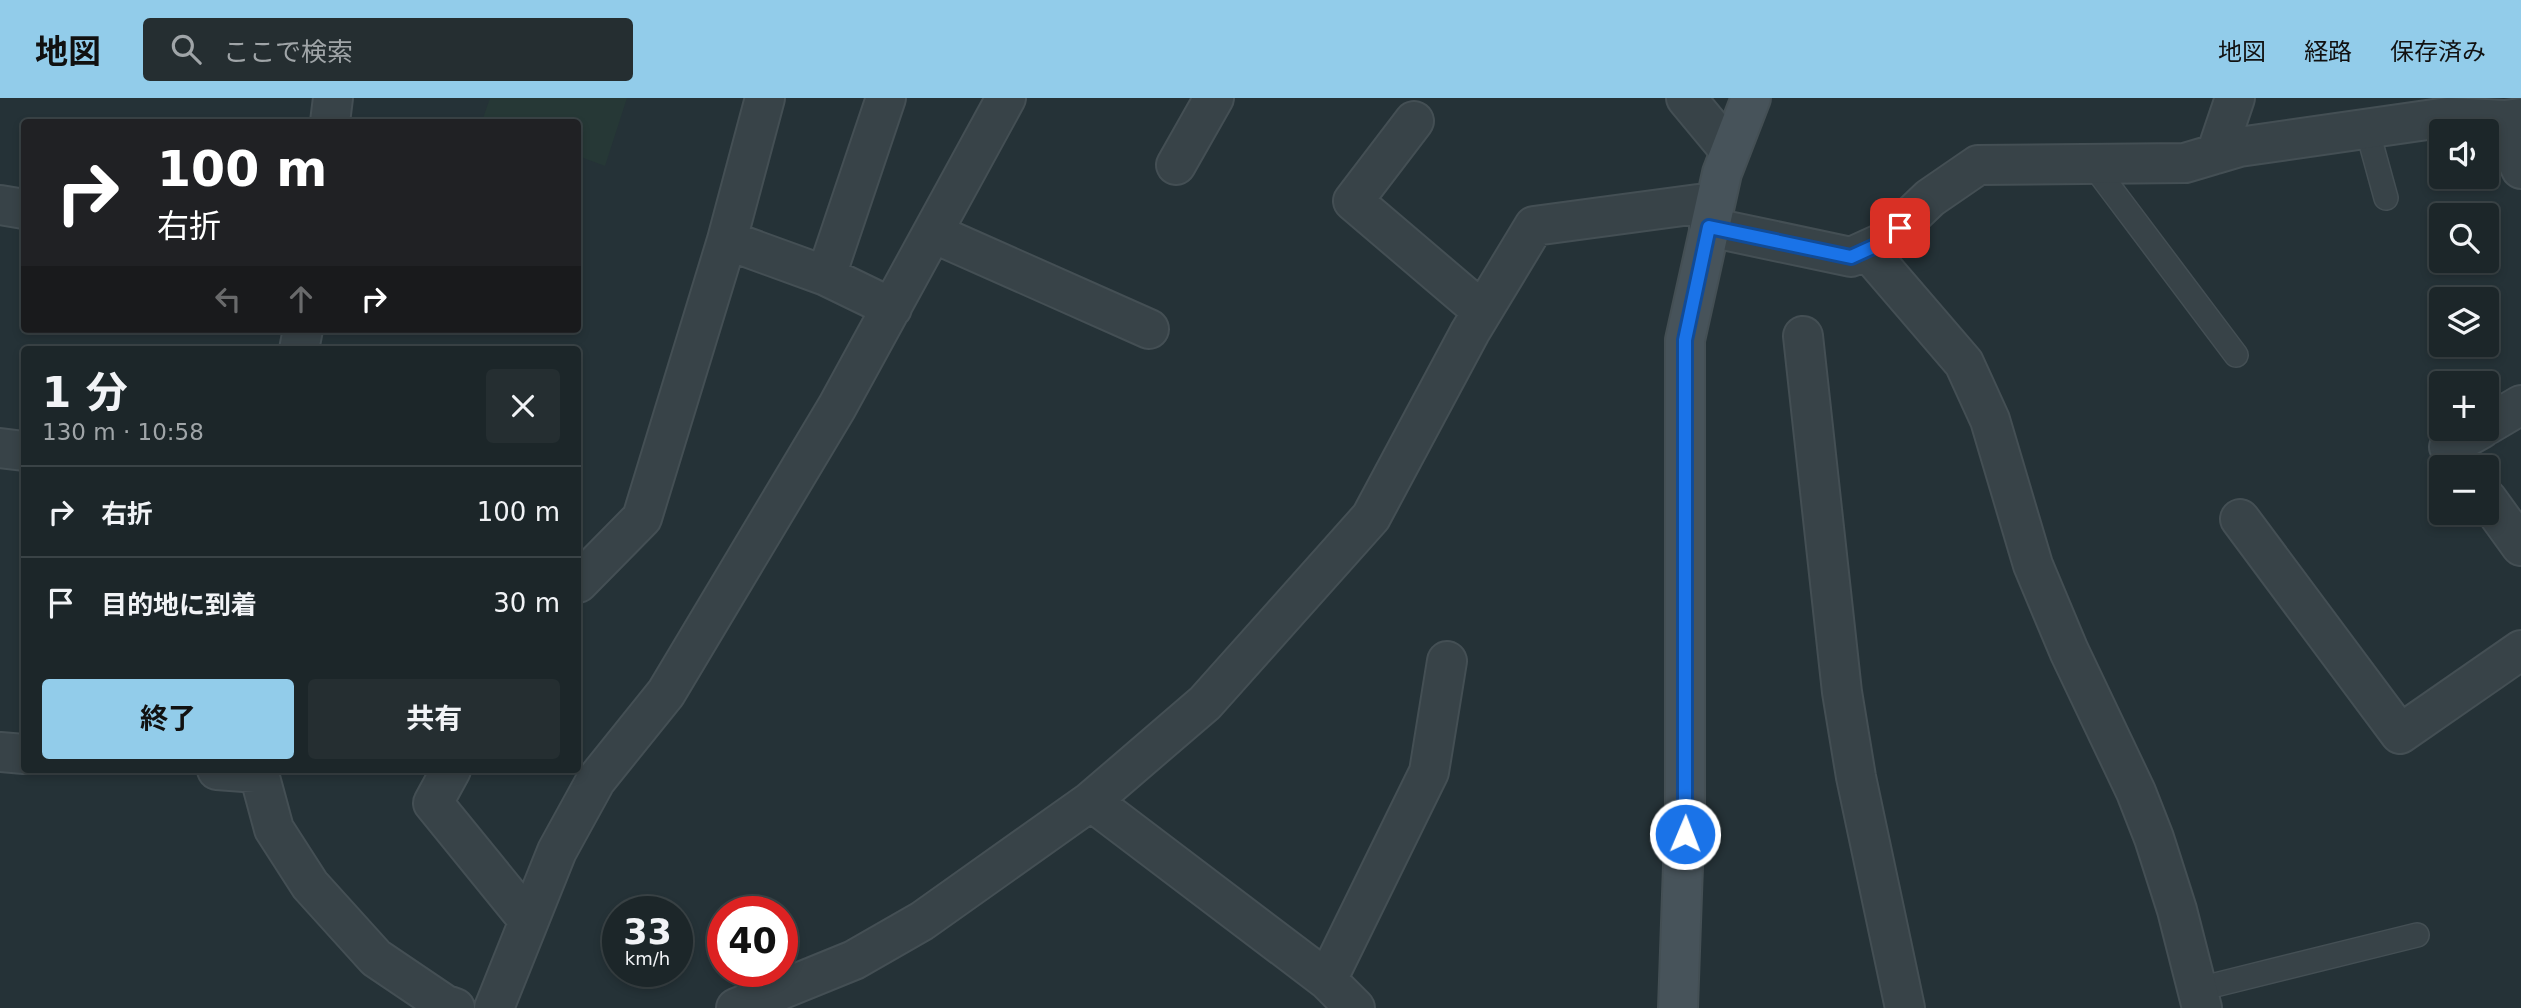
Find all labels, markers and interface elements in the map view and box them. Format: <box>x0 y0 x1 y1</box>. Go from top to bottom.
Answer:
search box <box>143 18 633 81</box>
icon: search <box>167 30 205 68</box>
text: 地図 <box>35 32 101 71</box>
text: ここで検索 <box>223 37 353 67</box>
text: 地図 <box>2218 38 2266 66</box>
text: 経路 <box>2304 38 2352 66</box>
text: 保存済み <box>2390 38 2486 66</box>
map controls <box>2429 119 2499 525</box>
button: sound <box>2429 119 2499 189</box>
text: 100 m <box>157 141 327 198</box>
icon: right <box>42 147 133 238</box>
pin <box>1870 198 1930 258</box>
button: search <box>2429 203 2499 273</box>
text: 右折 <box>157 207 221 245</box>
icon: arrive <box>1881 209 1919 247</box>
icon: left <box>209 280 247 318</box>
icon: ahead <box>282 280 320 318</box>
icon: right <box>355 280 393 318</box>
button: layers <box>2429 287 2499 357</box>
text: 1 分 <box>42 368 128 417</box>
button: close <box>486 369 560 443</box>
button: + <box>2429 371 2499 441</box>
text: 130 m · 10:58 <box>42 419 204 445</box>
button: − <box>2429 455 2499 525</box>
icon: right <box>42 493 80 531</box>
text: 100 m <box>477 497 560 527</box>
text: 右折 <box>101 499 153 529</box>
icon: arrive <box>42 584 80 622</box>
text: 30 m <box>493 588 560 618</box>
text: 目的地に到着 <box>101 590 257 620</box>
button: 終了 <box>42 679 294 759</box>
button: 共有 <box>308 679 560 759</box>
position arrow <box>1648 797 1722 871</box>
speed limit sign: 40 <box>707 896 798 987</box>
text: 33 <box>623 912 672 952</box>
text: km/h <box>625 948 670 969</box>

